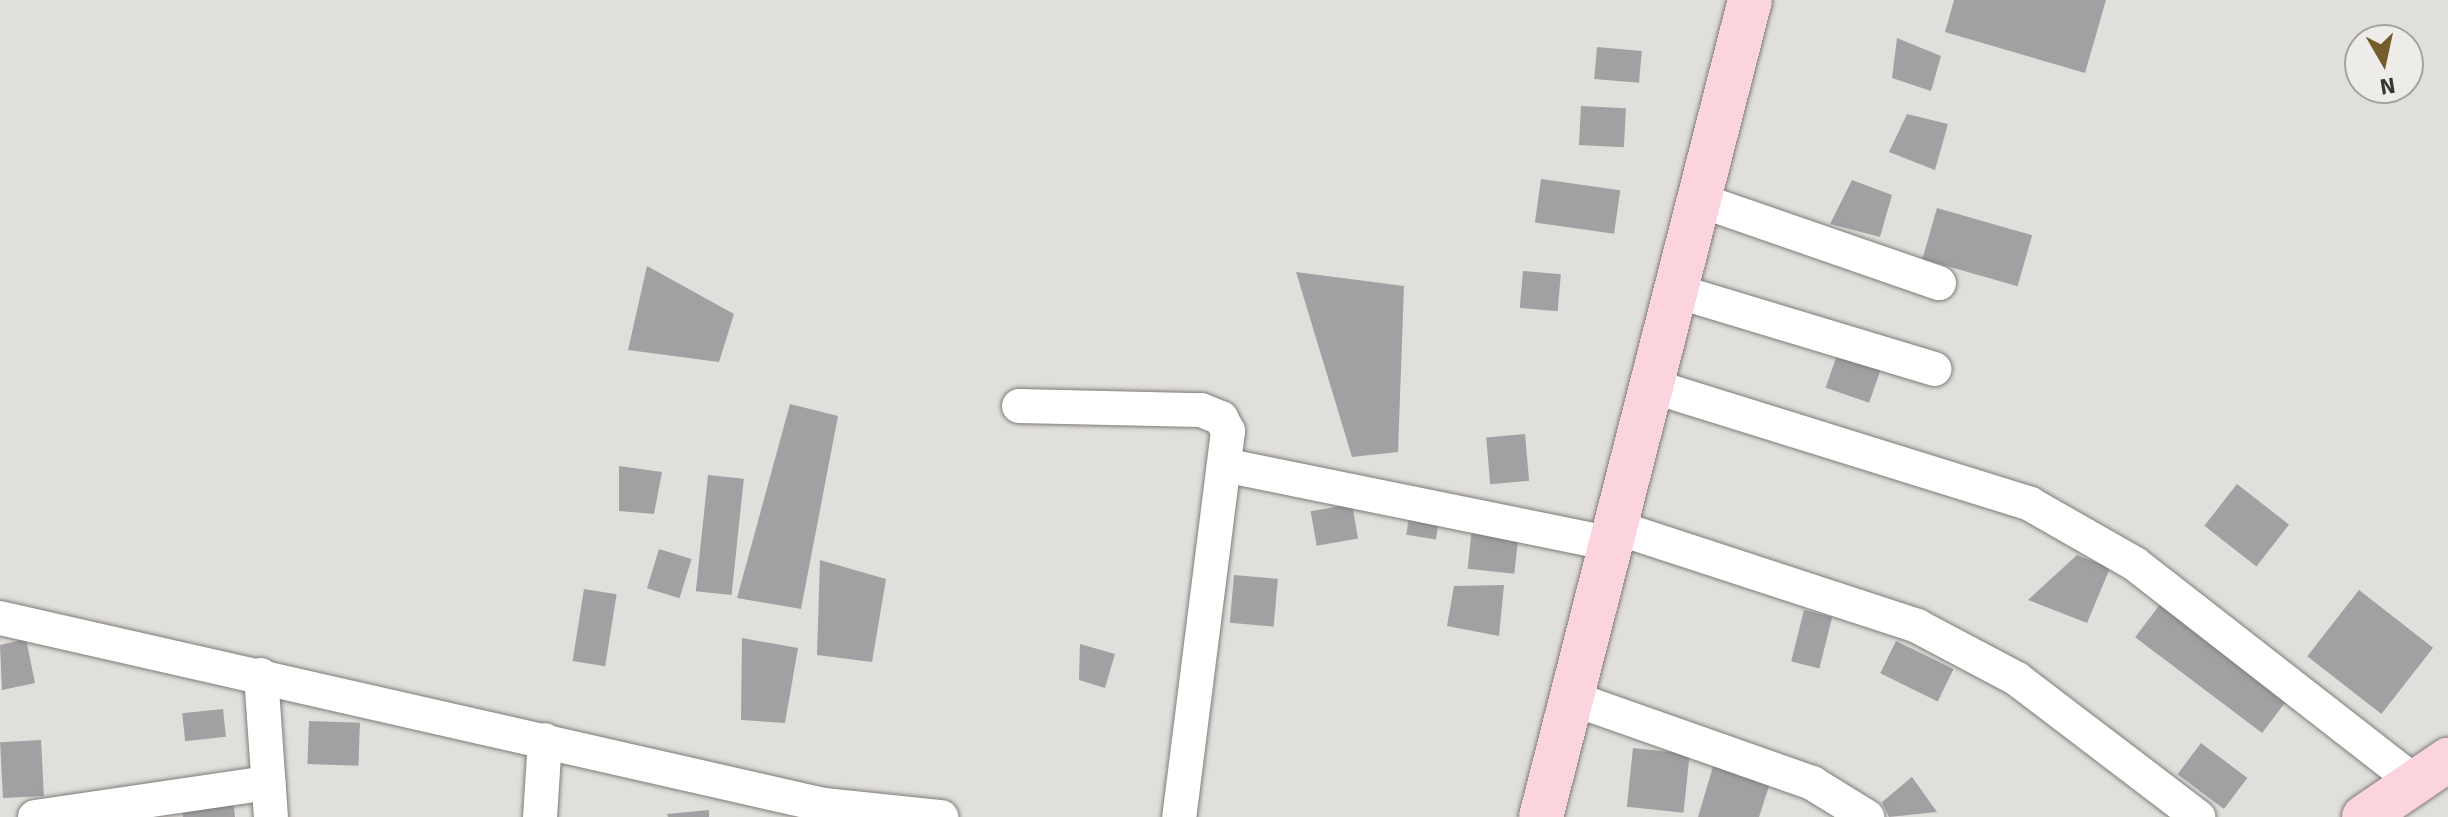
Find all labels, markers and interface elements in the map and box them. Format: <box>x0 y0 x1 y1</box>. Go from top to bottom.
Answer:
north arrow <box>2344 24 2424 104</box>
text: N <box>2378 72 2397 101</box>

